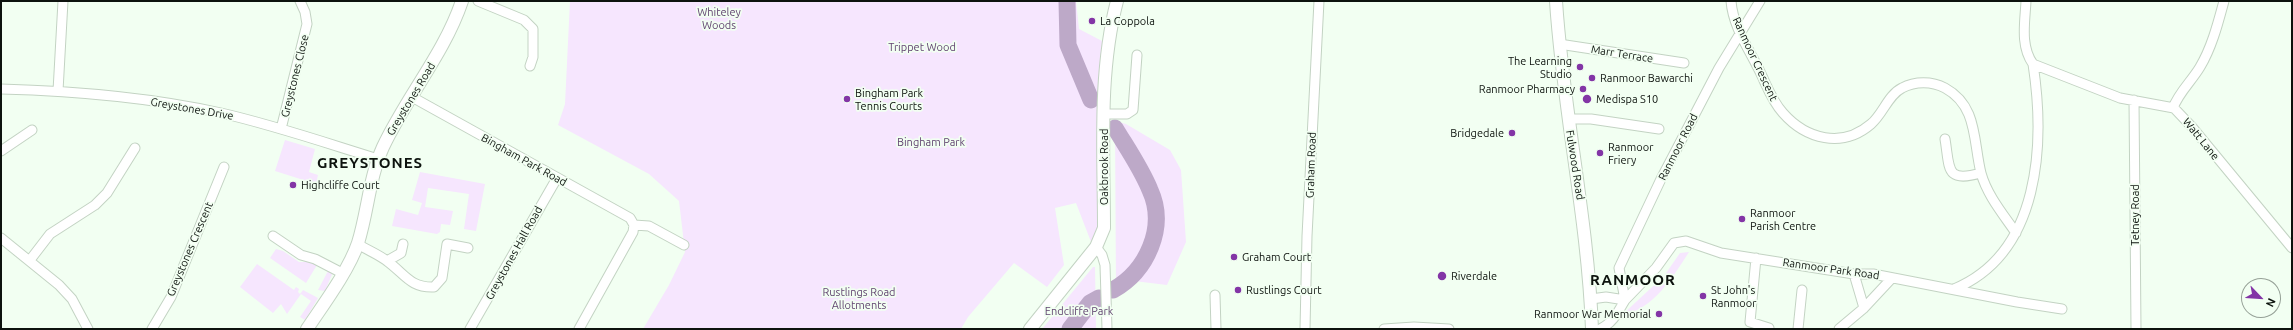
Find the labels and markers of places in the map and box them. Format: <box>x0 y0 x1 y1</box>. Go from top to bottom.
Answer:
place label: La Coppola <box>1100 14 1155 28</box>
marker: La Coppola <box>1087 16 1097 26</box>
place label: The Learning Studio <box>1508 54 1572 80</box>
marker: The Learning Studio <box>1575 62 1585 72</box>
place label: Ranmoor Bawarchi <box>1600 71 1693 85</box>
marker: Ranmoor Bawarchi <box>1587 73 1597 83</box>
place label: Ranmoor Pharmacy <box>1479 82 1575 96</box>
marker: Ranmoor Pharmacy <box>1578 84 1588 94</box>
place label: Bingham Park Tennis Courts <box>855 86 923 112</box>
place label: Medispa S10 <box>1596 92 1658 106</box>
marker: Medispa S10 <box>1581 93 1593 105</box>
marker: Bingham Park Tennis Courts <box>842 94 852 104</box>
place label: Bridgedale <box>1450 126 1504 140</box>
marker: Bridgedale <box>1507 128 1517 138</box>
place label: Ranmoor Friery <box>1608 140 1653 166</box>
marker: Ranmoor Friery <box>1595 148 1605 158</box>
place label: Highcliffe Court <box>301 178 380 192</box>
marker: Highcliffe Court <box>288 180 298 190</box>
place label: Ranmoor Parish Centre <box>1750 206 1816 232</box>
marker: Ranmoor Parish Centre <box>1737 214 1747 224</box>
place label: Graham Court <box>1242 250 1311 264</box>
marker: Graham Court <box>1229 252 1239 262</box>
place label: Riverdale <box>1451 269 1497 283</box>
marker: Riverdale <box>1436 270 1448 282</box>
place label: Rustlings Court <box>1246 283 1322 297</box>
place label: St John's Ranmoor <box>1711 283 1756 309</box>
marker: Rustlings Court <box>1233 285 1243 295</box>
marker: St John's Ranmoor <box>1698 291 1708 301</box>
place label: Ranmoor War Memorial <box>1534 307 1651 321</box>
marker: Ranmoor War Memorial <box>1654 309 1664 319</box>

